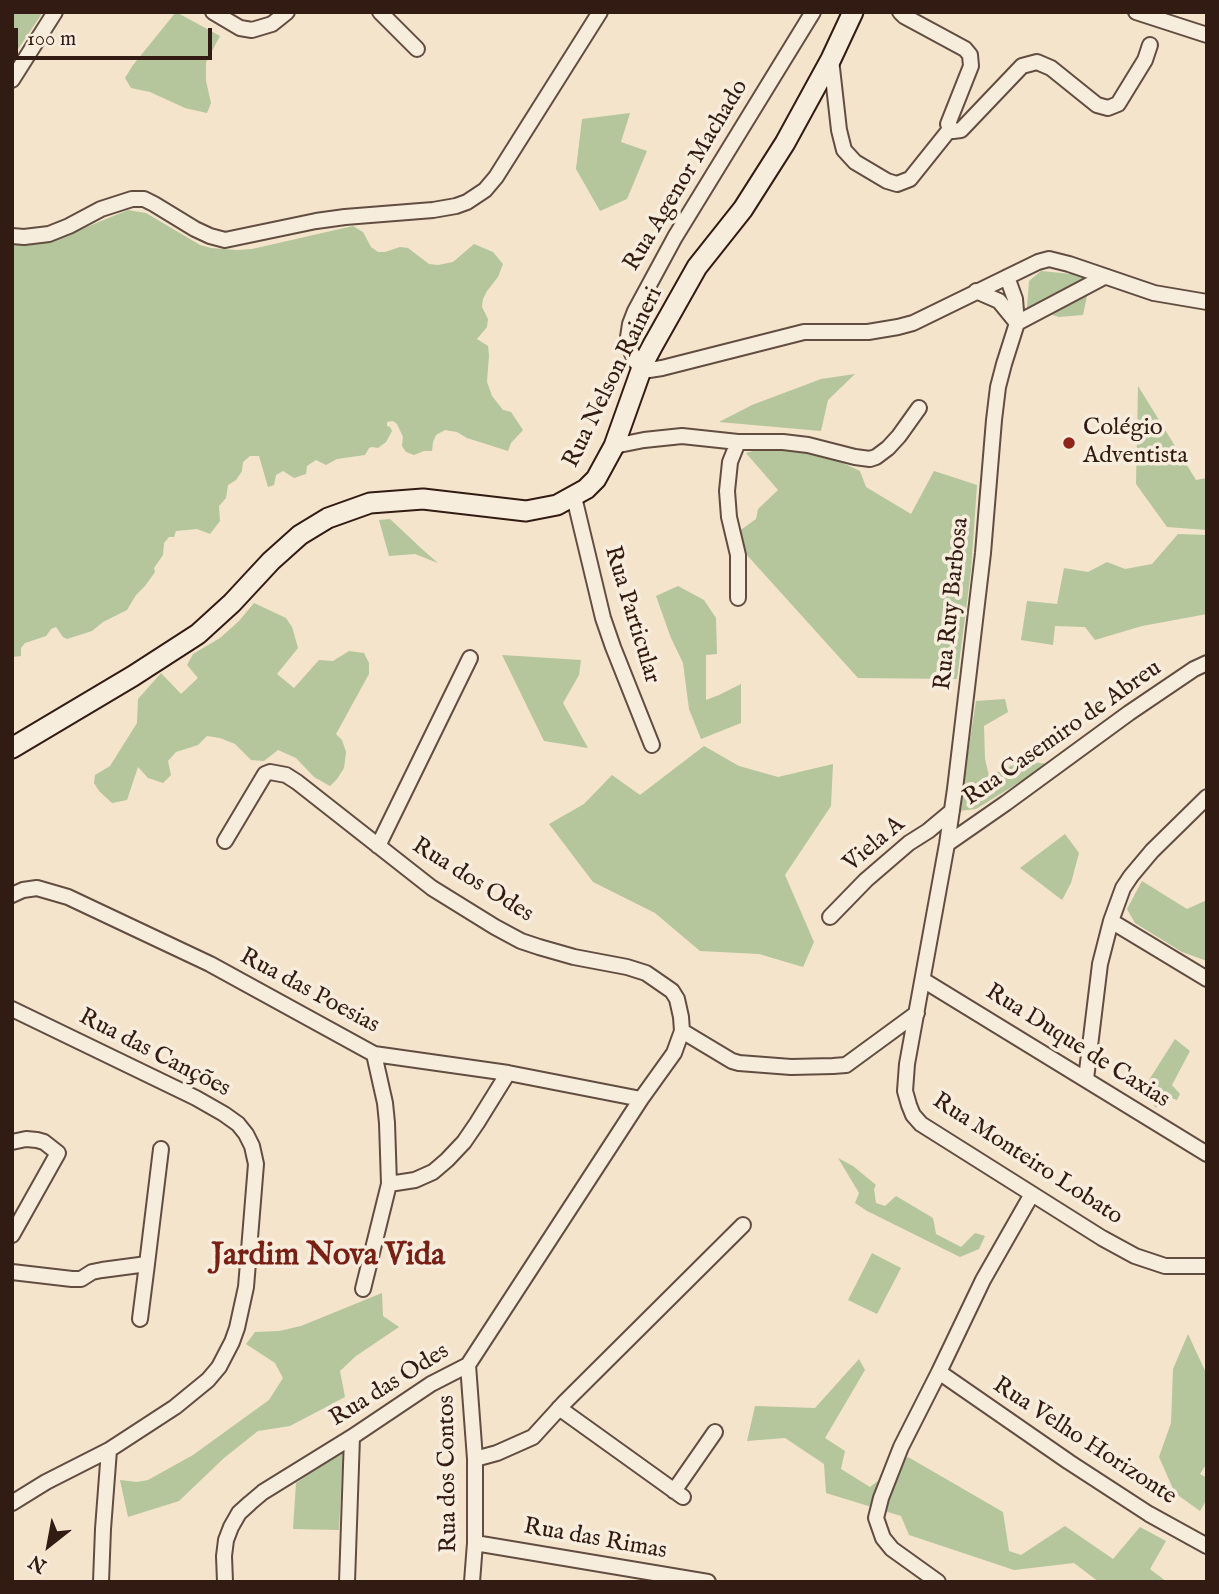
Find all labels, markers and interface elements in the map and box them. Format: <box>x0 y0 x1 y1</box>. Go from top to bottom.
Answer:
scale bar <box>18 14 215 58</box>
text: 100 m <box>27 26 76 53</box>
street label: Rua Agenor Machado <box>618 75 756 277</box>
street label: Rua Nelson Raineri <box>558 283 670 473</box>
place label: Colégio Adventista <box>1083 415 1188 471</box>
marker: Colégio Adventista <box>1061 435 1077 451</box>
street label: Rua Ruy Barbosa <box>930 516 976 692</box>
street label: Rua Particular <box>596 543 666 687</box>
street label: Rua Casemiro de Abreu <box>958 655 1168 813</box>
street label: Viela A <box>838 811 912 879</box>
street label: Rua dos Odes <box>406 832 538 930</box>
street label: Rua das Poesias <box>234 943 384 1041</box>
street label: Rua Duque de Caxias <box>979 979 1175 1115</box>
street label: Rua das Canções <box>73 1003 235 1105</box>
street label: Rua Monteiro Lobato <box>926 1088 1128 1232</box>
district label: Jardim Nova Vida <box>211 1238 445 1276</box>
street label: Rua das Odes <box>325 1338 455 1434</box>
street label: Rua Velho Horizonte <box>987 1372 1181 1512</box>
street label: Rua dos Contos <box>433 1395 465 1553</box>
north arrow <box>14 1510 84 1580</box>
street label: Rua das Rimas <box>521 1513 669 1567</box>
text: N <box>25 1548 51 1578</box>

